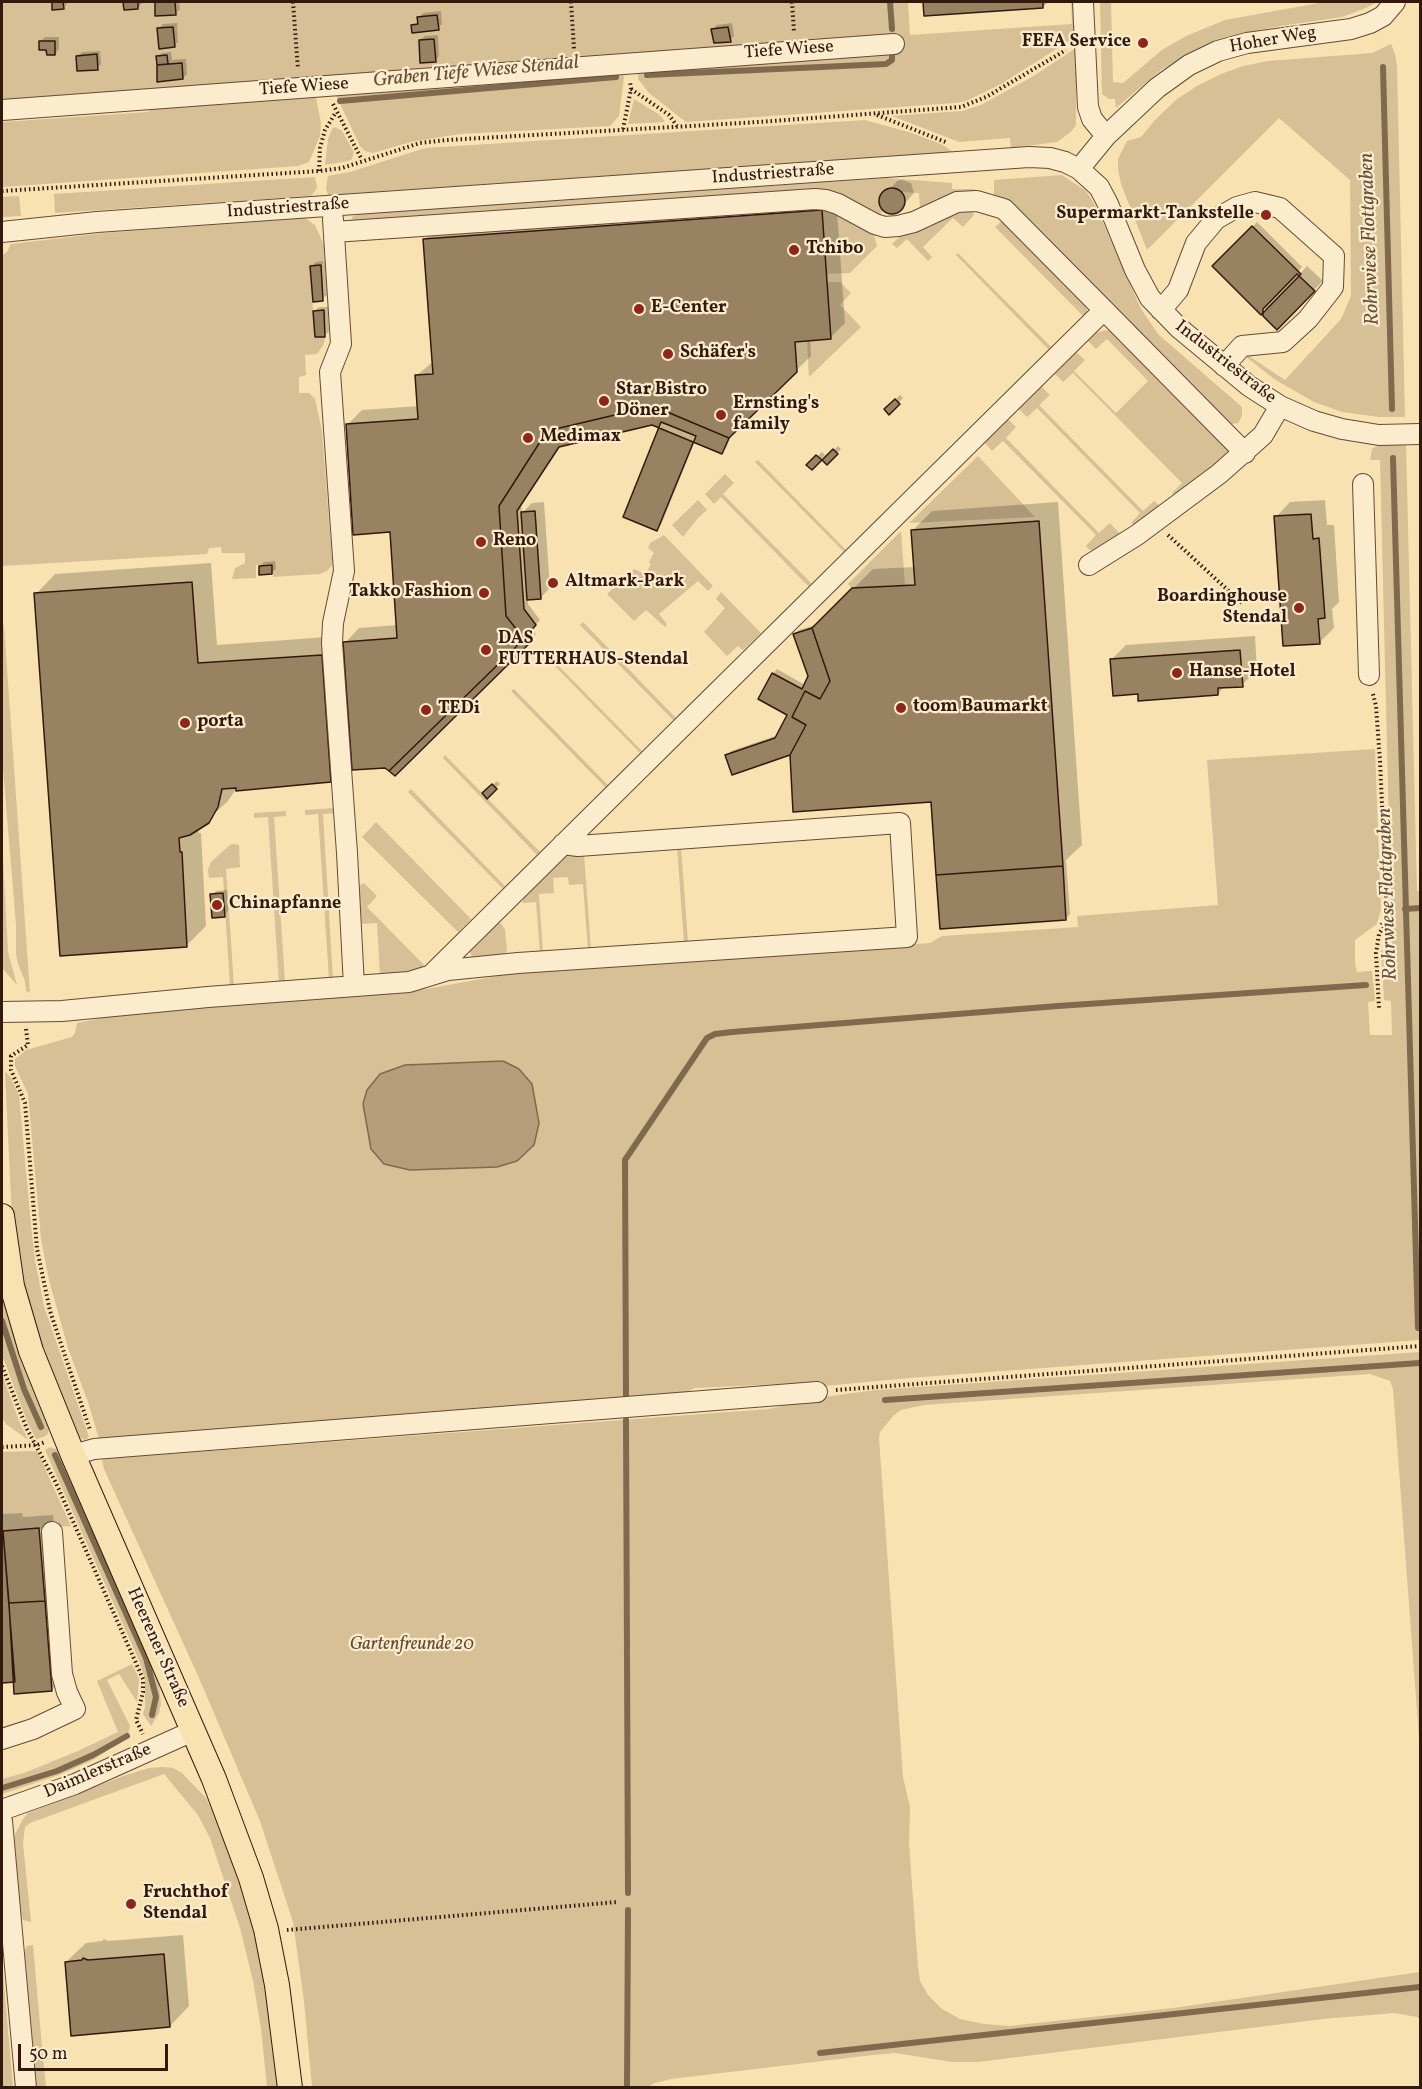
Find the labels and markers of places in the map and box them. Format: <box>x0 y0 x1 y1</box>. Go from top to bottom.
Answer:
place label: FEFA Service <box>1022 32 1131 54</box>
marker: FEFA Service <box>1136 36 1150 50</box>
place label: Supermarkt-Tankstelle <box>1056 204 1254 226</box>
marker: Supermarkt-Tankstelle <box>1259 208 1273 222</box>
place label: Tchibo <box>806 239 864 261</box>
marker: Tchibo <box>787 243 801 257</box>
place label: E-Center <box>651 298 727 320</box>
marker: E-Center <box>632 302 646 316</box>
place label: Schäfer's <box>680 343 756 365</box>
marker: Schäfer's <box>661 347 675 361</box>
place label: Star Bistro Döner <box>616 380 707 422</box>
marker: Star Bistro Döner <box>597 394 611 408</box>
place label: Ernsting's family <box>733 394 819 436</box>
marker: Ernsting's family <box>714 408 728 422</box>
place label: Medimax <box>540 427 621 449</box>
marker: Medimax <box>521 431 535 445</box>
place label: Reno <box>493 531 536 553</box>
marker: Reno <box>474 535 488 549</box>
place label: Altmark-Park <box>565 572 684 594</box>
marker: Altmark-Park <box>546 576 560 590</box>
place label: Takko Fashion <box>349 582 472 604</box>
marker: Takko Fashion <box>477 586 491 600</box>
place label: Boardinghouse Stendal <box>1157 587 1287 630</box>
marker: Boardinghouse Stendal <box>1292 601 1306 615</box>
place label: DAS FUTTERHAUS-Stendal <box>498 629 688 672</box>
marker: DAS FUTTERHAUS-Stendal <box>479 643 493 657</box>
place label: Hanse-Hotel <box>1189 662 1296 684</box>
marker: Hanse-Hotel <box>1170 666 1184 680</box>
place label: toom Baumarkt <box>913 697 1047 719</box>
place label: TEDi <box>438 699 480 721</box>
marker: toom Baumarkt <box>894 701 908 715</box>
marker: TEDi <box>419 703 433 717</box>
place label: porta <box>197 712 244 734</box>
marker: porta <box>178 716 192 730</box>
place label: Chinapfanne <box>229 894 341 916</box>
marker: Chinapfanne <box>210 898 224 912</box>
place label: Fruchthof Stendal <box>143 1883 228 1926</box>
marker: Fruchthof Stendal <box>124 1897 138 1911</box>

